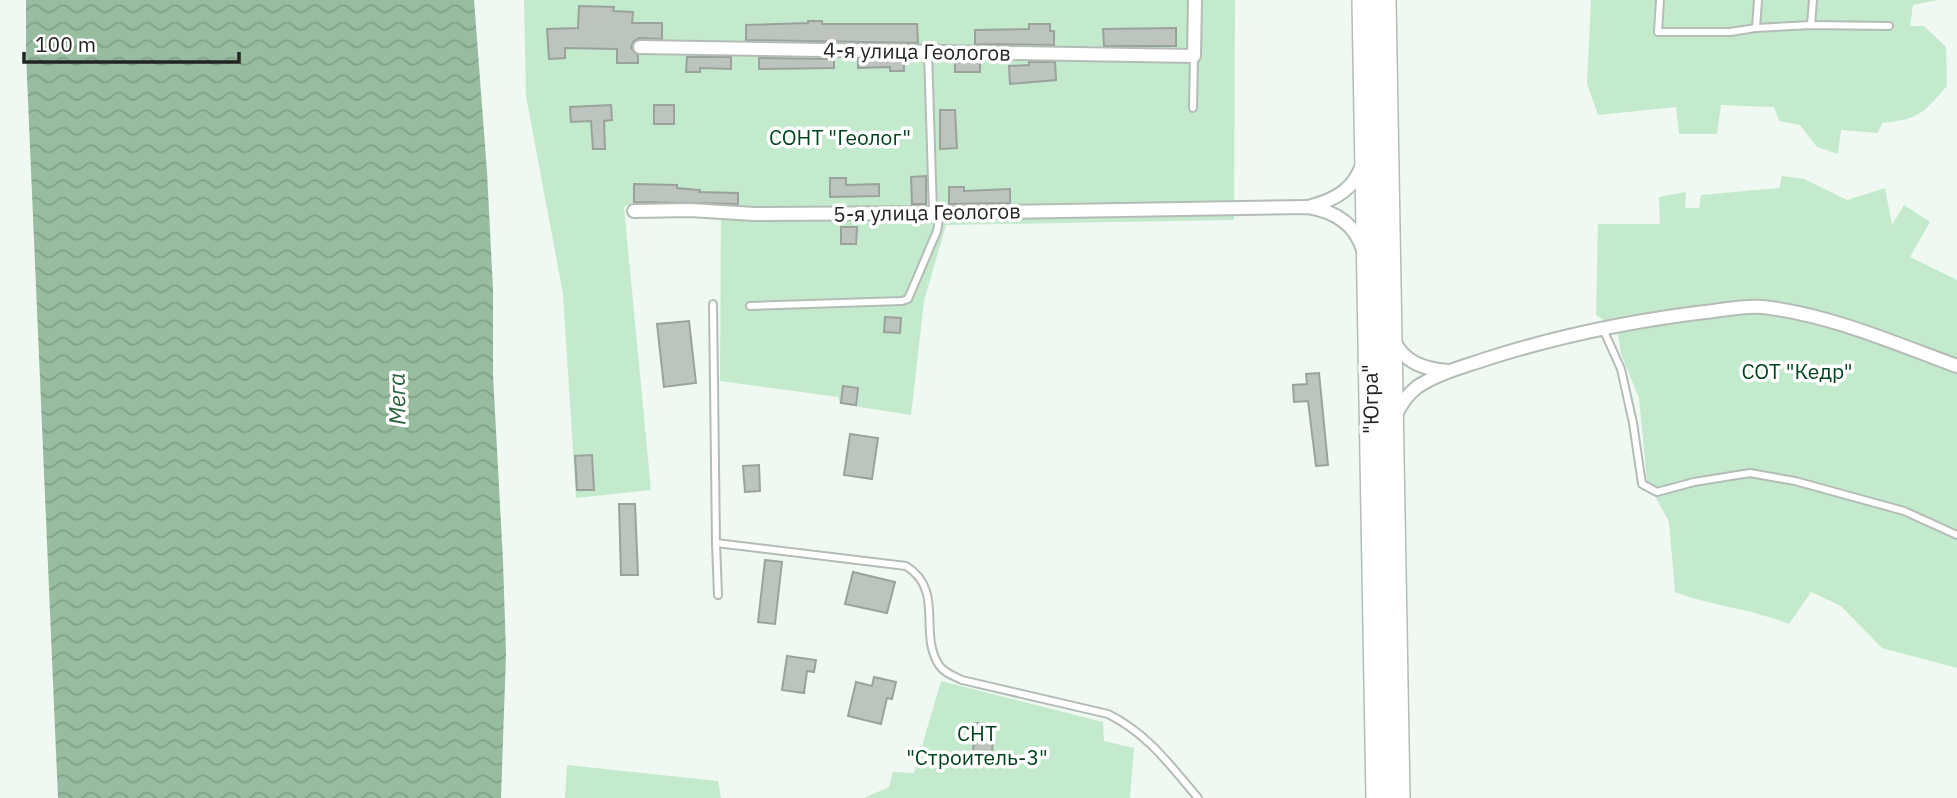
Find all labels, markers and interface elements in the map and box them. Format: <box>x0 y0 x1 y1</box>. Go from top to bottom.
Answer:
scale bar <box>24 21 240 65</box>
text: 100 m <box>35 30 96 58</box>
street label: 4-я улица Геологов <box>823 35 1011 67</box>
park label: СОНТ "Геолог" <box>769 123 911 151</box>
street label: 5-я улица Геологов <box>833 196 1021 228</box>
park label: СОТ "Кедр" <box>1742 357 1853 385</box>
street label: "Югра" <box>1355 364 1385 434</box>
water label: Мега <box>381 372 411 426</box>
park label: СНТ "Строитель-3" <box>906 719 1048 771</box>

